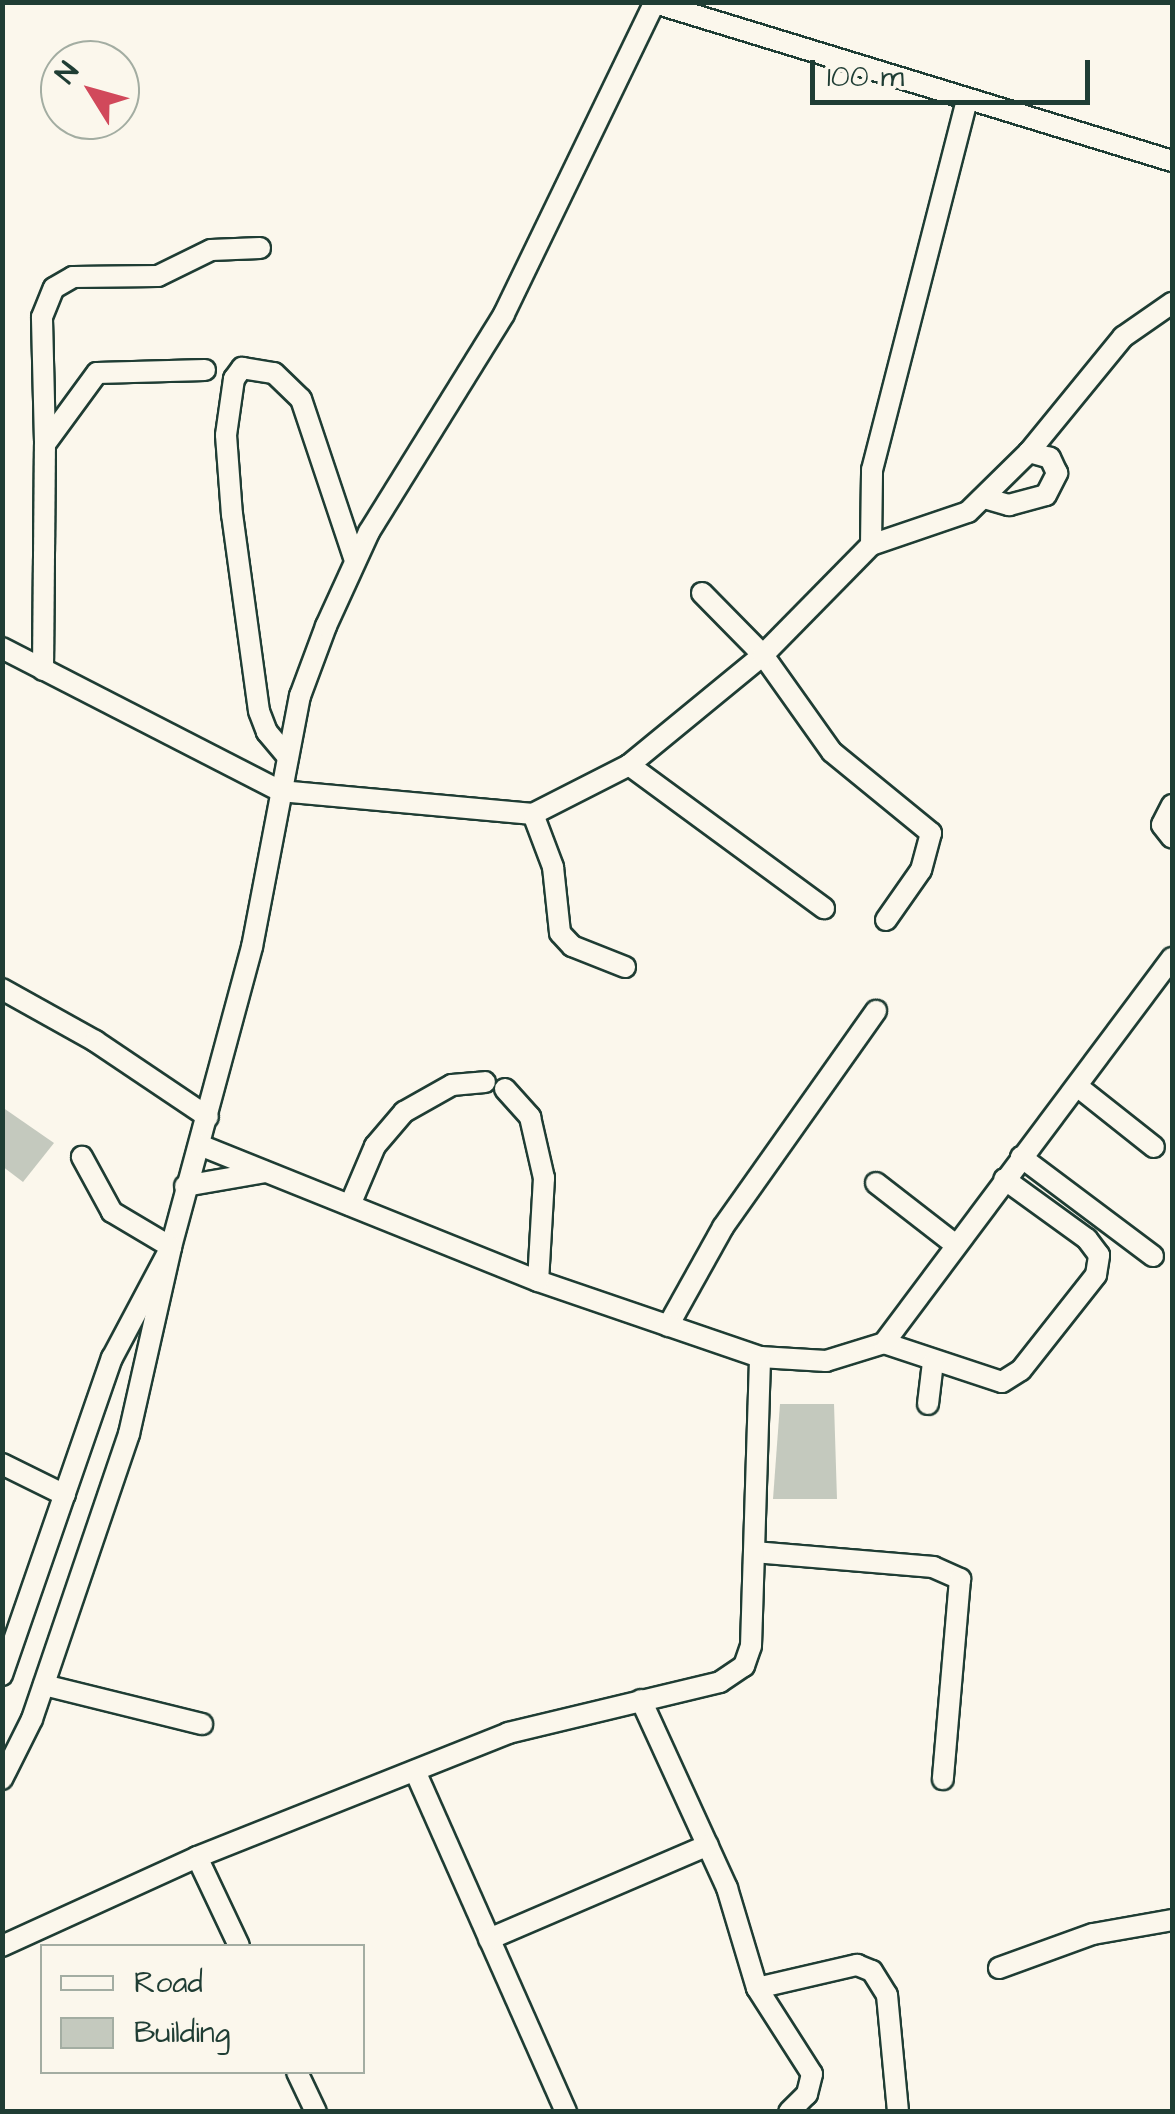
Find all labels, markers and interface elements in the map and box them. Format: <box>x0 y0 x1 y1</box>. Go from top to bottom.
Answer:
north arrow <box>40 40 140 140</box>
scale bar <box>815 40 1095 102</box>
text: N <box>46 54 88 92</box>
text: 100 m <box>827 56 904 98</box>
legend <box>40 1944 365 2074</box>
text: Road <box>134 1962 203 2004</box>
text: Building <box>134 2012 230 2054</box>

